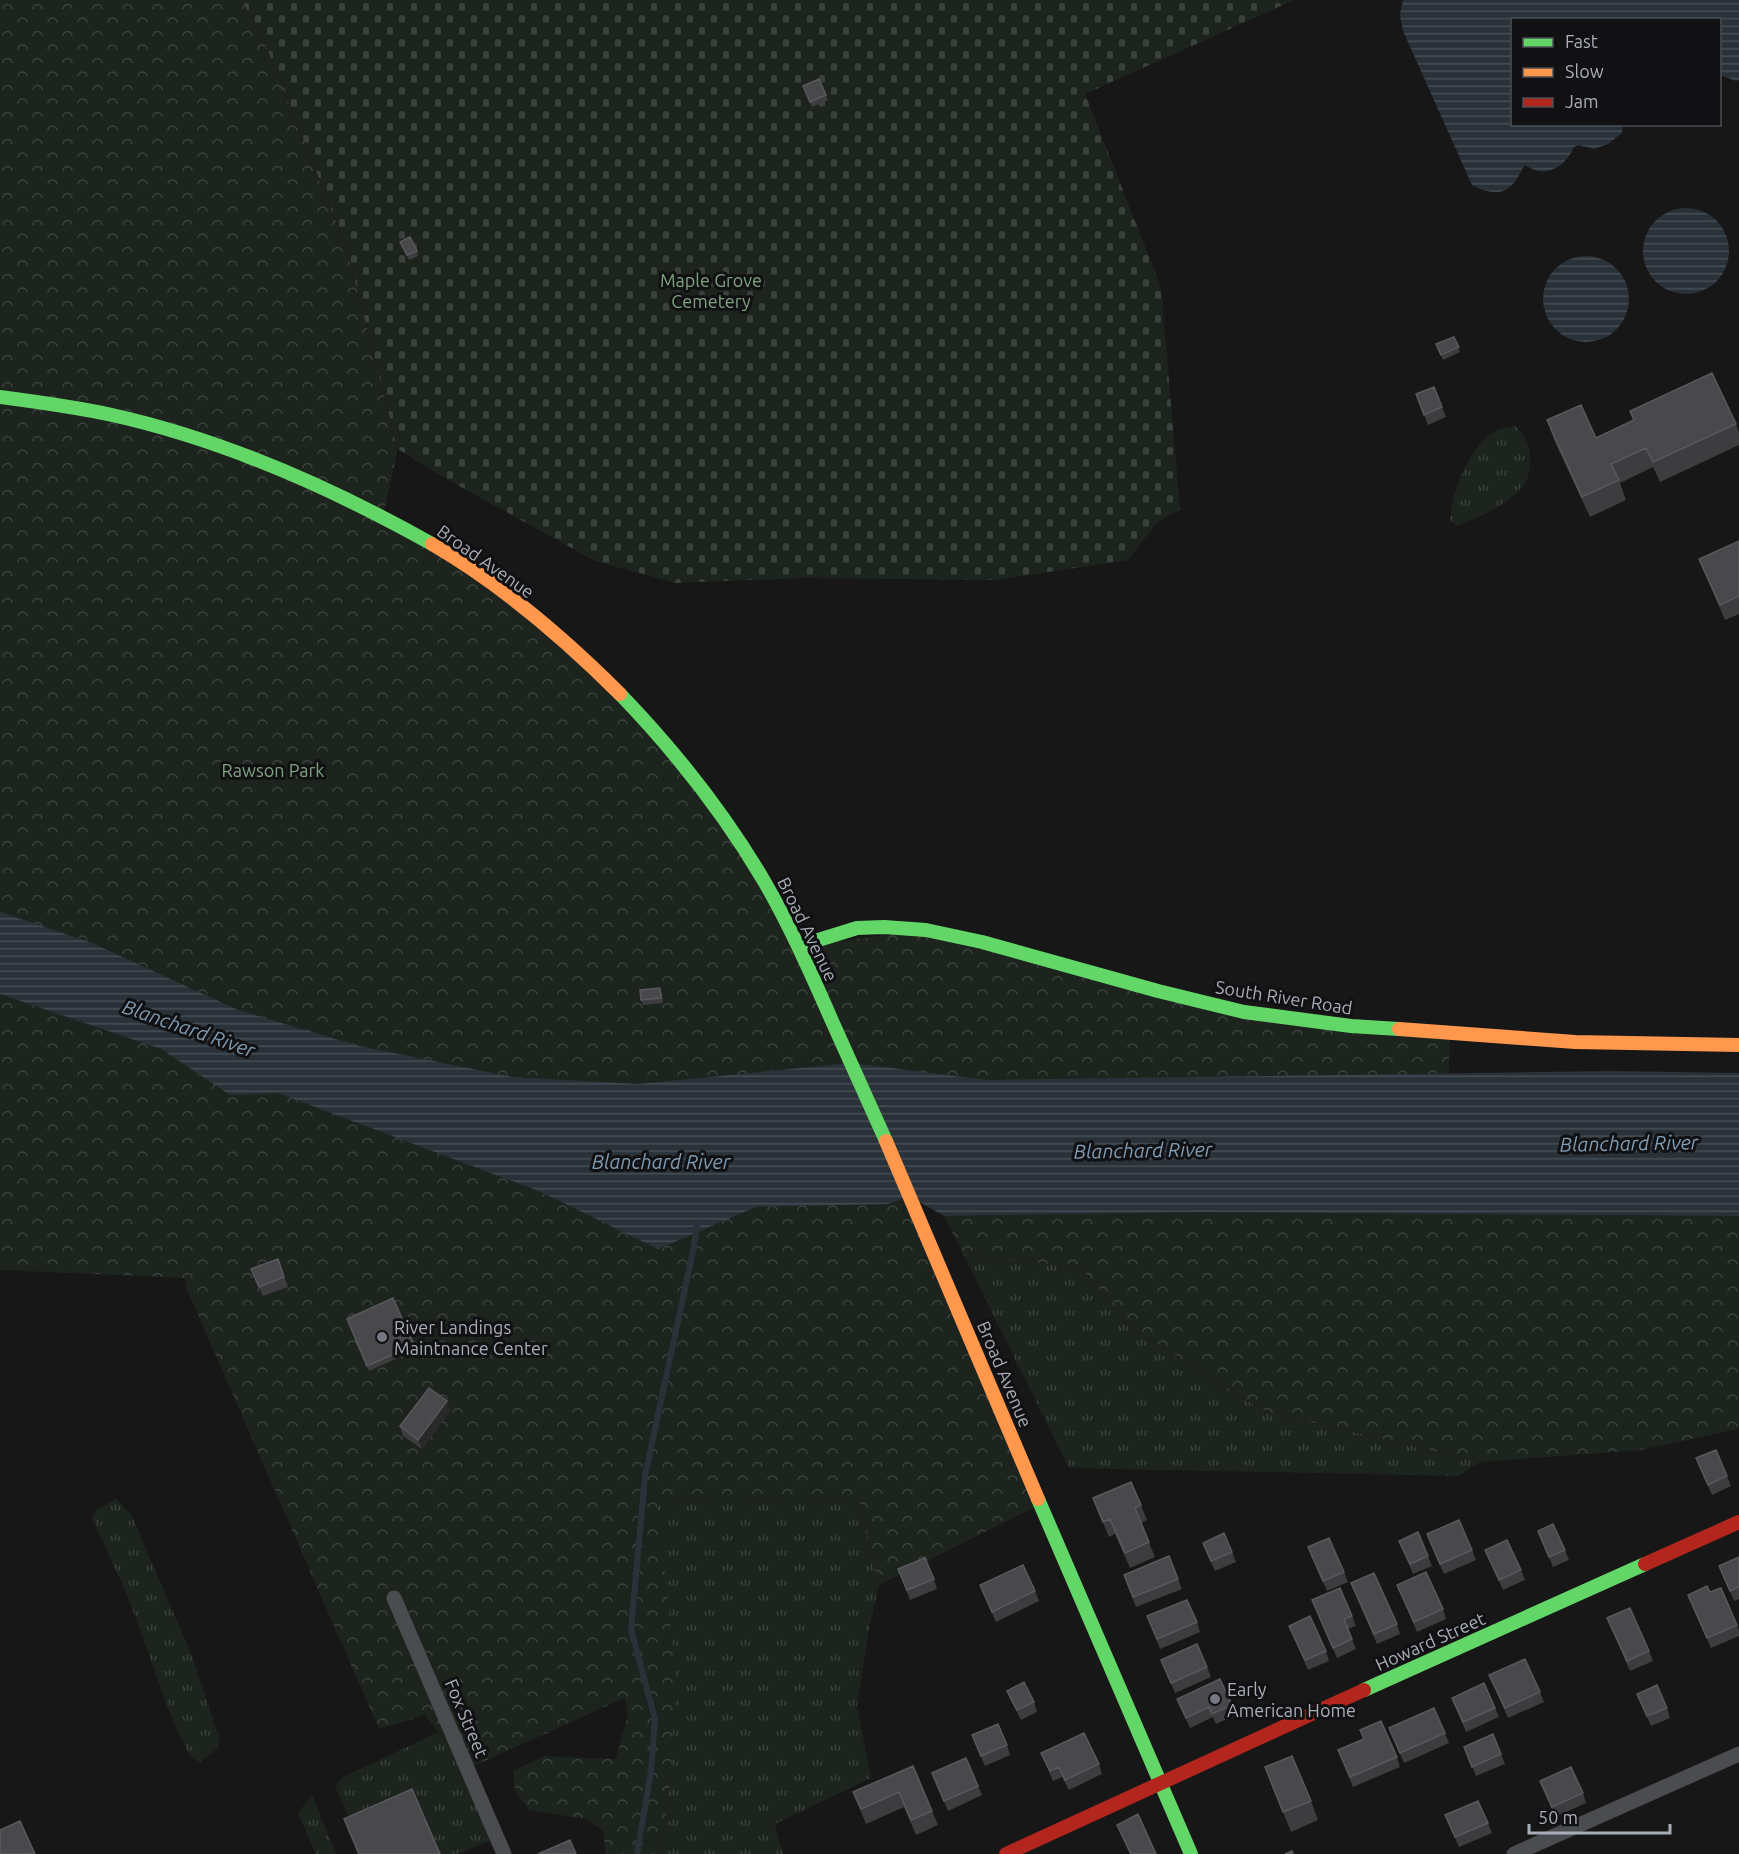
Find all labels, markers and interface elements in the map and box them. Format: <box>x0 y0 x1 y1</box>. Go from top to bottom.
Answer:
legend <box>1511 18 1721 126</box>
text: Fast <box>1565 31 1598 51</box>
text: Slow <box>1565 61 1604 81</box>
text: Jam <box>1565 91 1599 111</box>
park label: Maple Grove Cemetery <box>660 270 762 311</box>
street label: Broad Avenue <box>434 520 538 602</box>
park label: Rawson Park <box>222 760 324 780</box>
street label: Broad Avenue <box>774 874 842 984</box>
street label: South River Road <box>1214 976 1354 1018</box>
water label: Blanchard River <box>120 995 260 1062</box>
water label: Blanchard River <box>1560 1130 1700 1156</box>
water label: Blanchard River <box>1074 1137 1214 1163</box>
water label: Blanchard River <box>592 1150 732 1173</box>
place label: River Landings Maintnance Center <box>394 1317 548 1358</box>
street label: Broad Avenue <box>974 1318 1036 1430</box>
marker: River Landings Maintnance Center <box>375 1330 389 1344</box>
street label: Howard Street <box>1372 1608 1488 1674</box>
street label: Fox Street <box>442 1676 492 1760</box>
place label: Early American Home <box>1227 1679 1356 1720</box>
marker: Early American Home <box>1208 1692 1222 1706</box>
scale bar <box>1529 1797 1670 1835</box>
text: 50 m <box>1538 1807 1578 1827</box>

